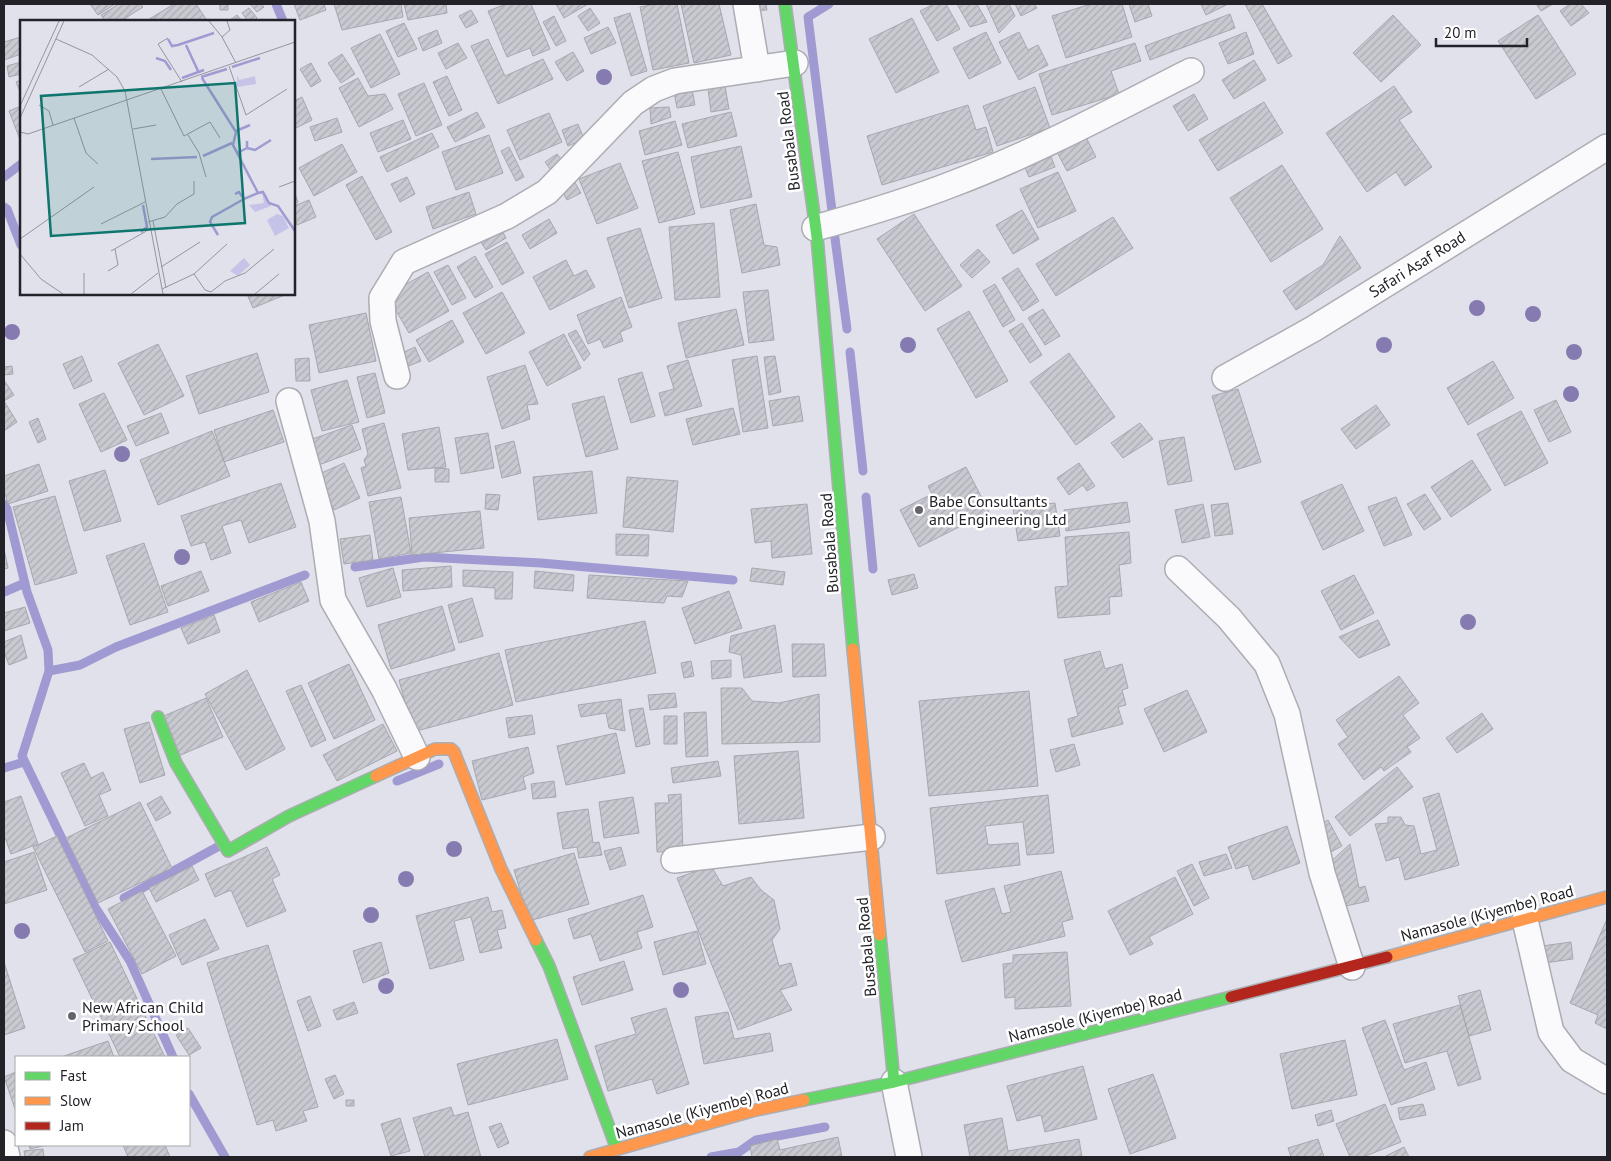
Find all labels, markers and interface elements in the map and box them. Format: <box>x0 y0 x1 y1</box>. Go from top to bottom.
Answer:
scale bar <box>1436 15 1527 47</box>
inset map <box>20 20 295 295</box>
text: 20 m <box>1444 23 1477 42</box>
street label: Busabala Road <box>772 90 804 192</box>
street label: Safari Asaf Road <box>1365 226 1469 302</box>
place label: Babe Consultants and Engineering Ltd <box>929 491 1067 529</box>
street label: Busabala Road <box>816 492 842 594</box>
marker: Babe Consultants and Engineering Ltd <box>913 504 925 516</box>
street label: Namasole (Kiyembe) Road <box>1398 880 1576 946</box>
street label: Busabala Road <box>852 896 880 998</box>
street label: Namasole (Kiyembe) Road <box>1006 984 1184 1046</box>
place label: New African Child Primary School <box>82 997 204 1035</box>
marker: New African Child Primary School <box>66 1010 78 1022</box>
legend <box>15 1056 190 1146</box>
text: Fast <box>60 1066 87 1085</box>
street label: Namasole (Kiyembe) Road <box>613 1077 791 1143</box>
text: Slow <box>60 1091 91 1110</box>
text: Jam <box>59 1116 84 1135</box>

